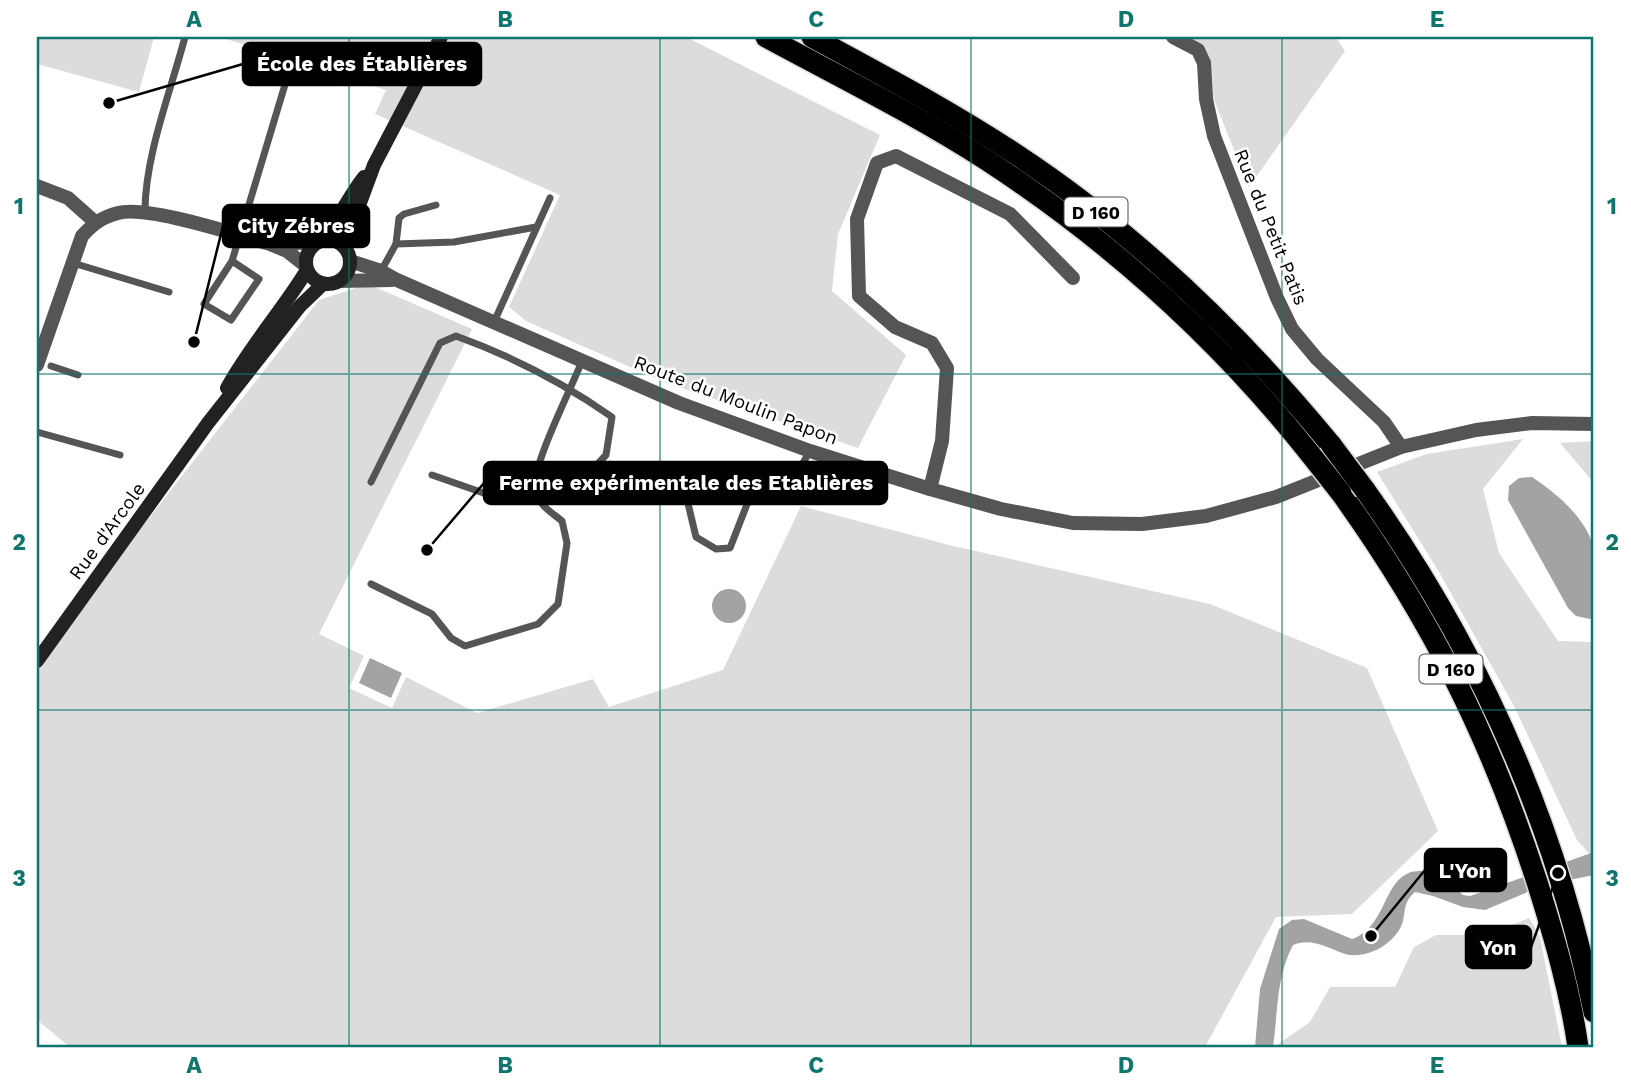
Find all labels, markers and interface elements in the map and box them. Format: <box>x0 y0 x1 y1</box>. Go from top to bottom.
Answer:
text: A <box>186 6 202 33</box>
text: B <box>497 6 513 33</box>
text: C <box>808 6 824 33</box>
text: D <box>1118 6 1134 33</box>
text: E <box>1430 6 1444 33</box>
callout: École des Établières <box>243 43 481 85</box>
text: École des Établières <box>257 51 467 76</box>
street label: Rue du Petit Patis <box>1229 146 1313 308</box>
text: 1 <box>14 193 24 220</box>
text: 1 <box>1607 193 1617 220</box>
road number: D 160 <box>1064 197 1128 226</box>
callout: City Zébres <box>223 205 369 247</box>
text: City Zébres <box>237 213 355 238</box>
street label: Route du Moulin Papon <box>631 350 841 450</box>
callout: Ferme expérimentale des Etablières <box>484 462 887 504</box>
text: Ferme expérimentale des Etablières <box>499 470 873 495</box>
street label: Rue d'Arcole <box>64 478 150 584</box>
text: 2 <box>12 529 26 556</box>
text: 2 <box>1605 529 1619 556</box>
road number: D 160 <box>1420 654 1482 684</box>
callout: L'Yon <box>1425 849 1506 891</box>
text: L'Yon <box>1439 858 1492 883</box>
text: 3 <box>12 865 26 892</box>
text: 3 <box>1605 865 1619 892</box>
callout: Yon <box>1466 926 1531 968</box>
text: Yon <box>1479 935 1517 960</box>
text: A <box>186 1052 202 1079</box>
text: B <box>497 1052 513 1079</box>
text: C <box>808 1052 824 1079</box>
text: D <box>1118 1052 1134 1079</box>
text: E <box>1430 1052 1444 1079</box>

